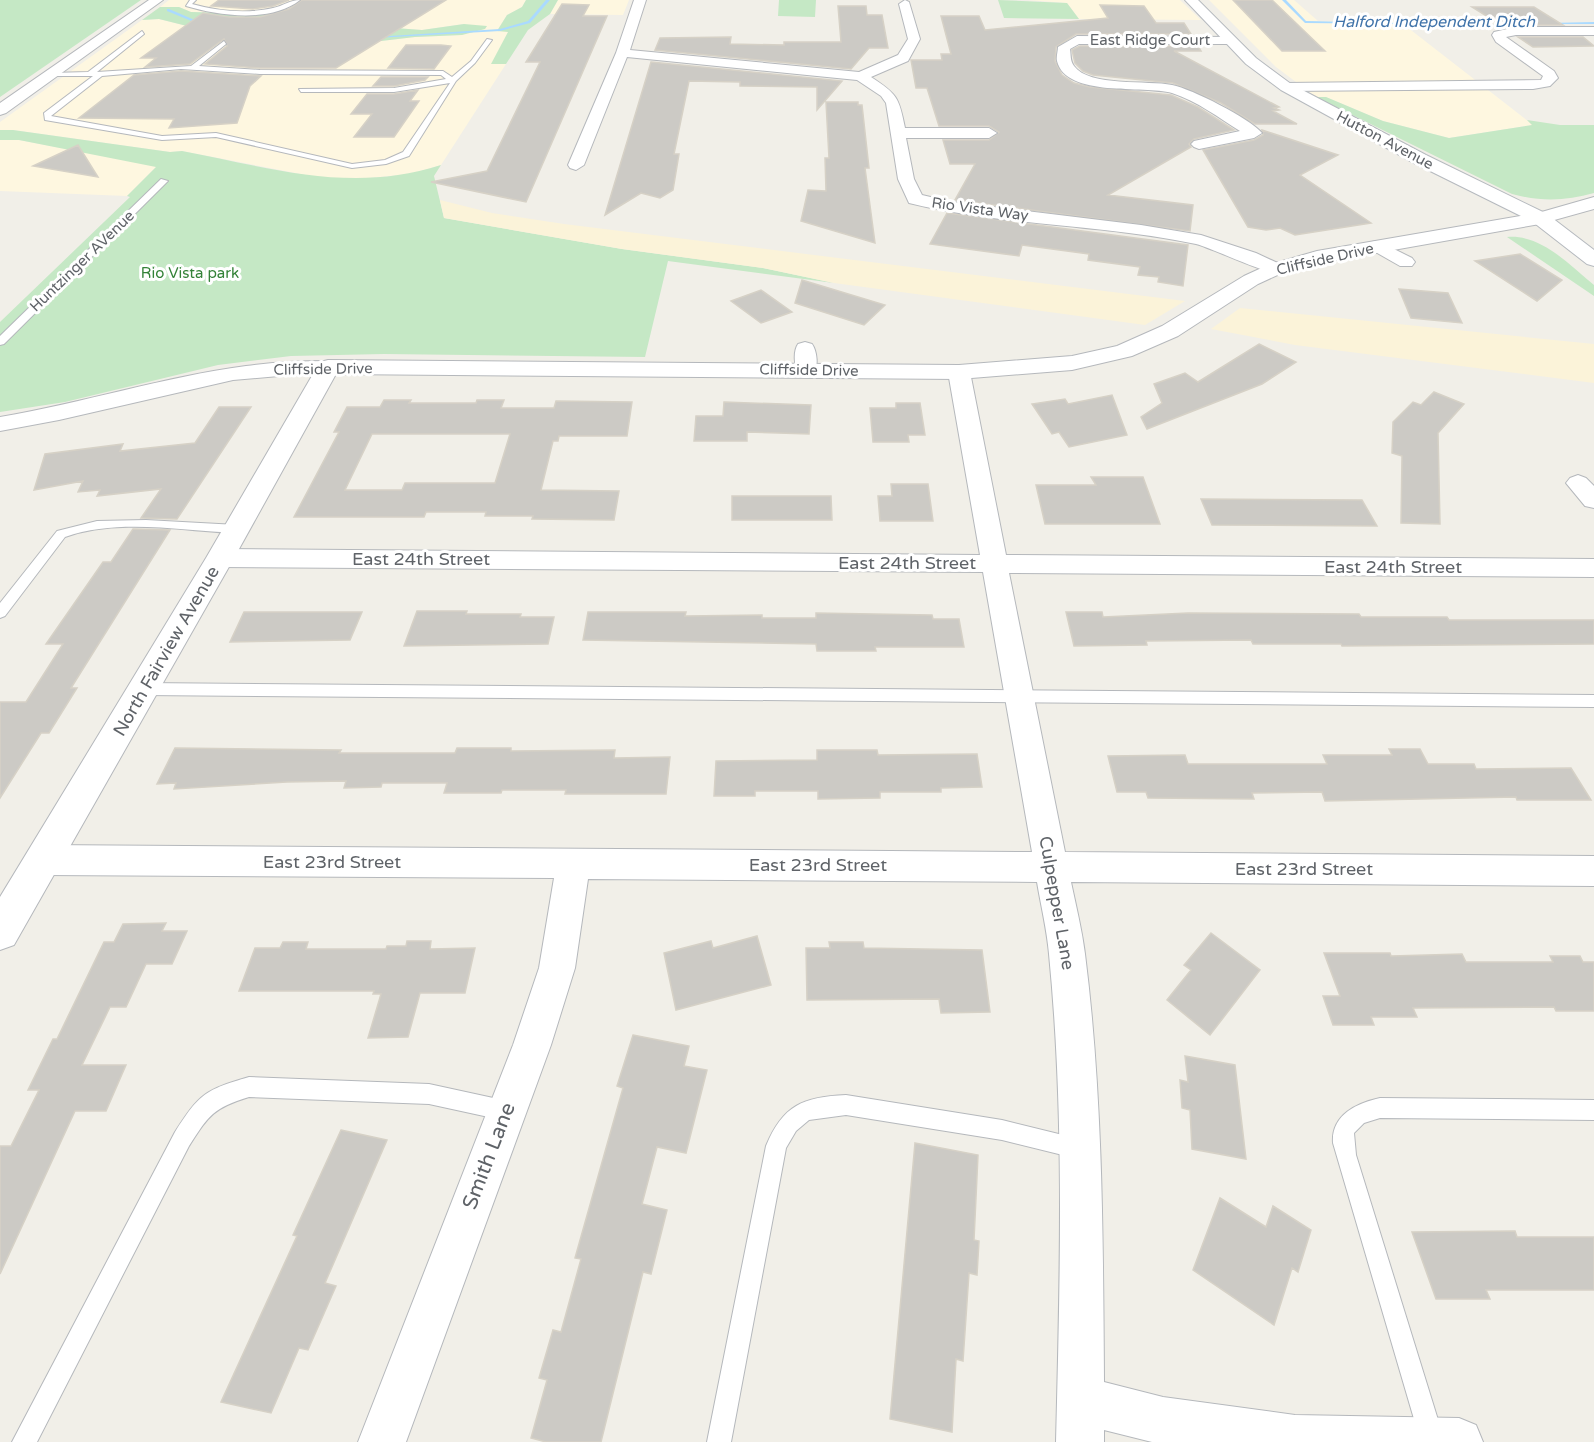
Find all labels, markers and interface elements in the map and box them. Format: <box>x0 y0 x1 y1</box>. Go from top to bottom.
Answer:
water label: Halford Independent Ditch <box>1333 12 1536 32</box>
street label: East Ridge Court <box>1090 31 1210 49</box>
street label: Hutton Avenue <box>1333 107 1437 173</box>
street label: Rio Vista Way <box>930 193 1030 225</box>
street label: Huntzinger AVenue <box>26 207 138 315</box>
street label: Cliffside Drive <box>1275 239 1375 279</box>
park label: Rio Vista park <box>141 264 239 282</box>
street label: Cliffside Drive <box>273 359 373 379</box>
street label: Cliffside Drive <box>759 360 859 380</box>
street label: East 24th Street <box>352 548 490 570</box>
street label: East 24th Street <box>838 552 976 574</box>
street label: East 24th Street <box>1324 556 1462 578</box>
street label: North Fairview Avenue <box>108 562 224 740</box>
street label: Culpepper Lane <box>1034 834 1080 972</box>
street label: East 23rd Street <box>263 851 401 873</box>
street label: East 23rd Street <box>749 854 887 876</box>
street label: East 23rd Street <box>1235 858 1373 880</box>
street label: Smith Lane <box>457 1099 521 1213</box>

